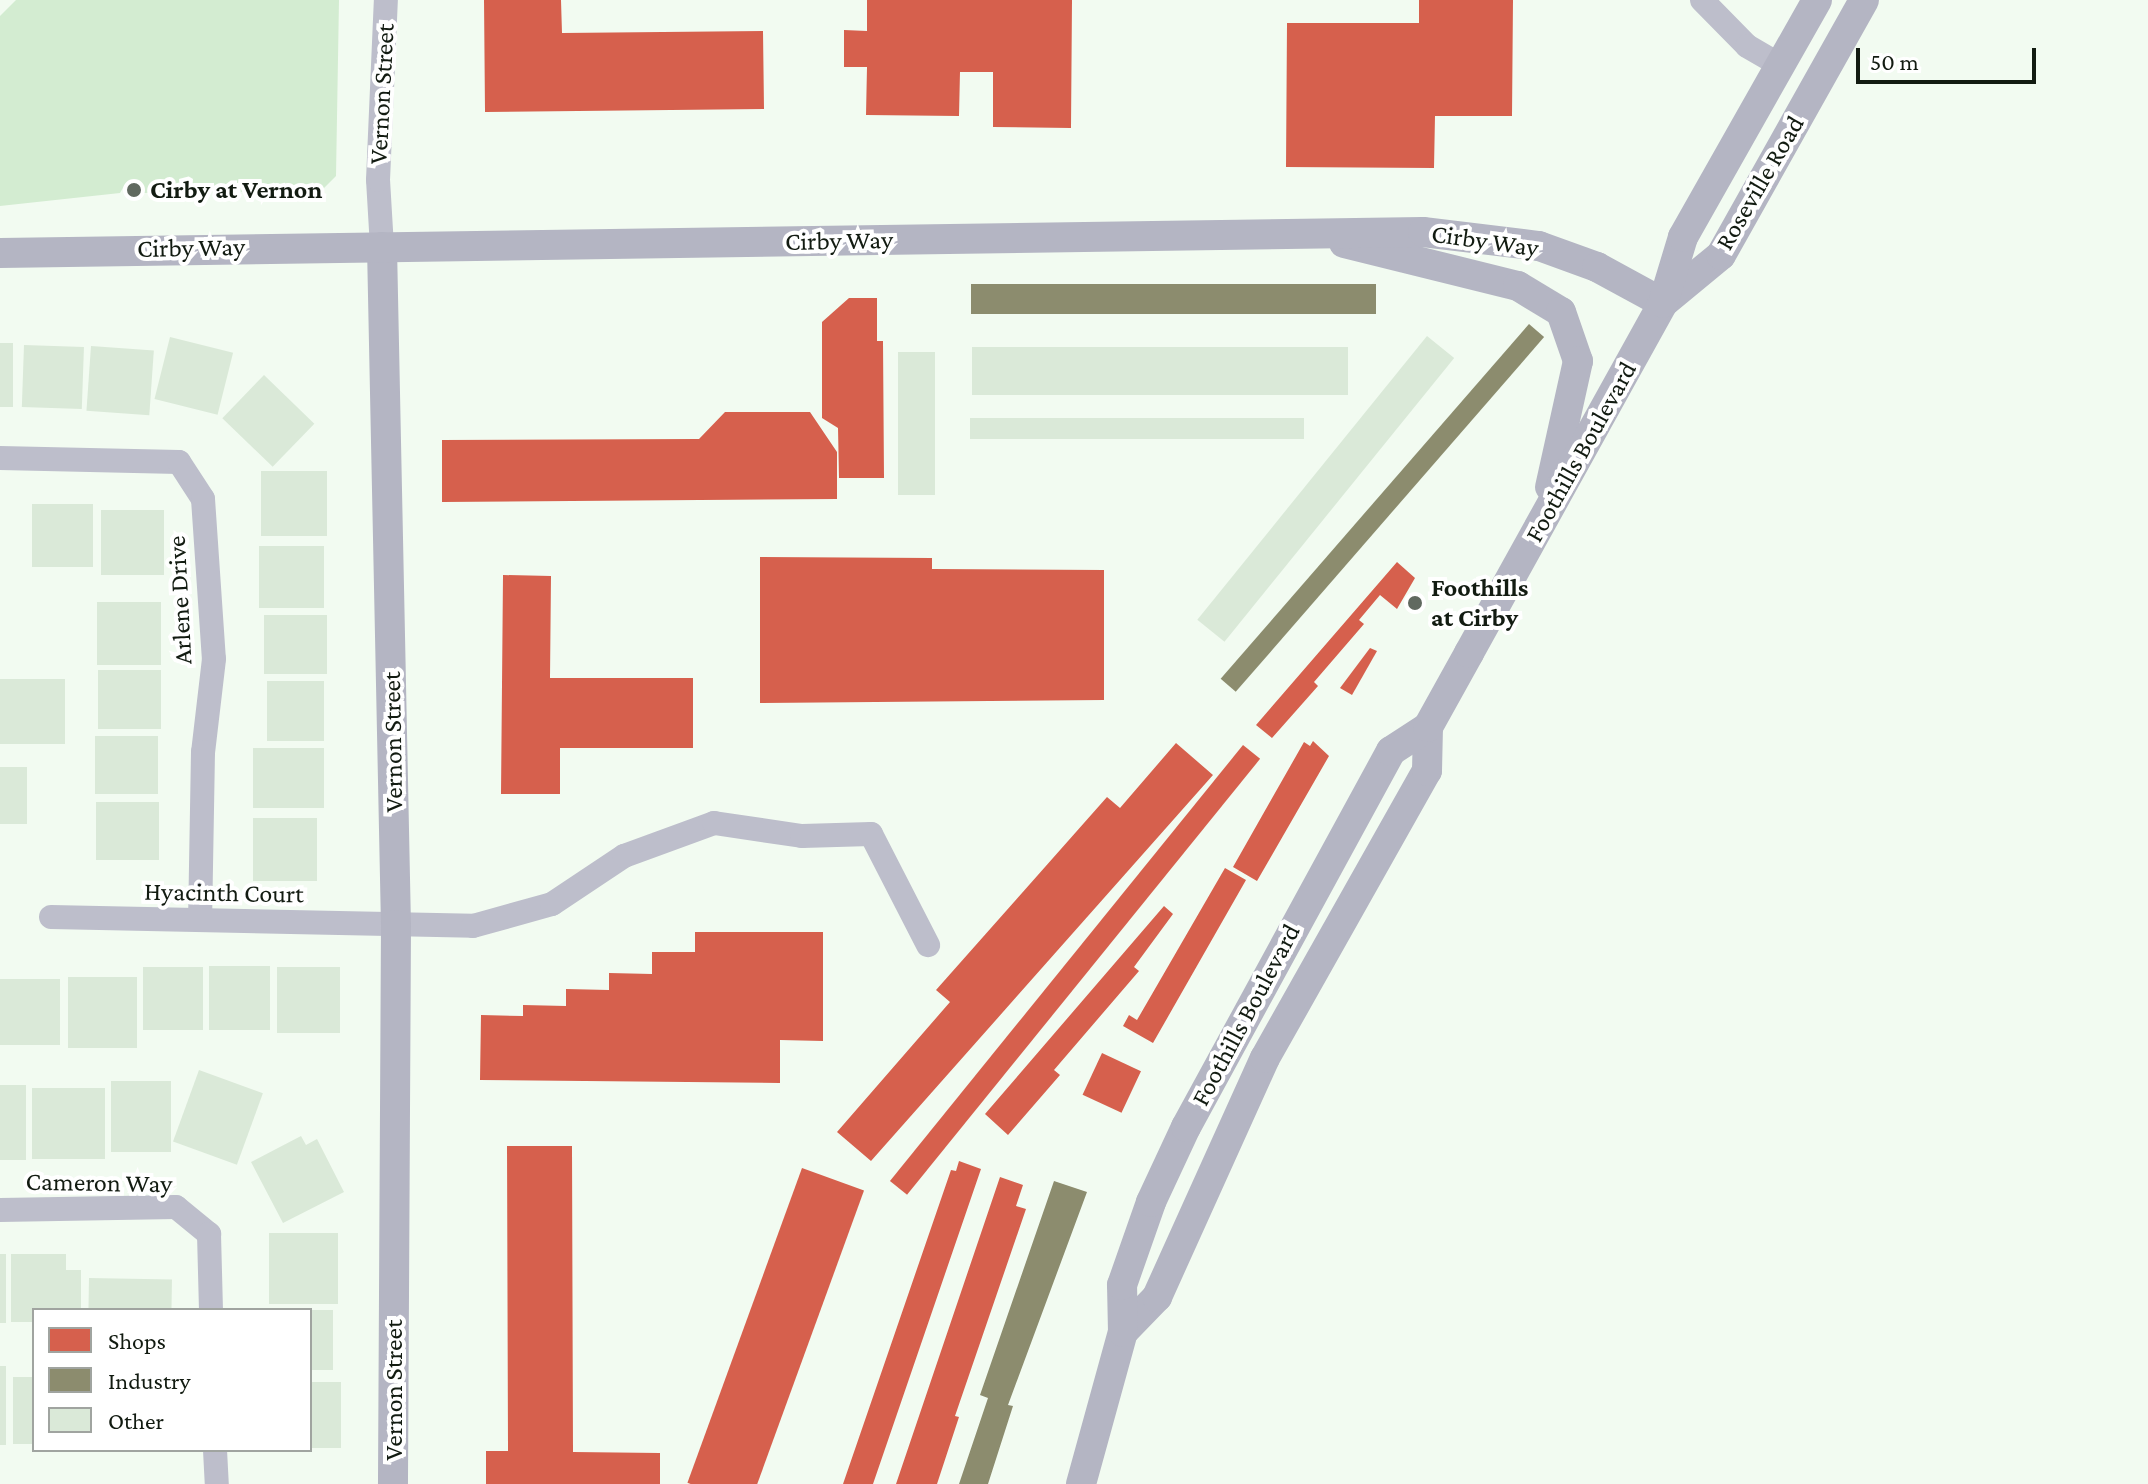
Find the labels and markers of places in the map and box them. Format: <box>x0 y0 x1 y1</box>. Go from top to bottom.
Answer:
place label: Cirby at Vernon <box>150 174 322 206</box>
marker: Cirby at Vernon <box>125 181 143 199</box>
place label: Foothills at Cirby <box>1431 572 1528 634</box>
marker: Foothills at Cirby <box>1406 594 1424 612</box>

